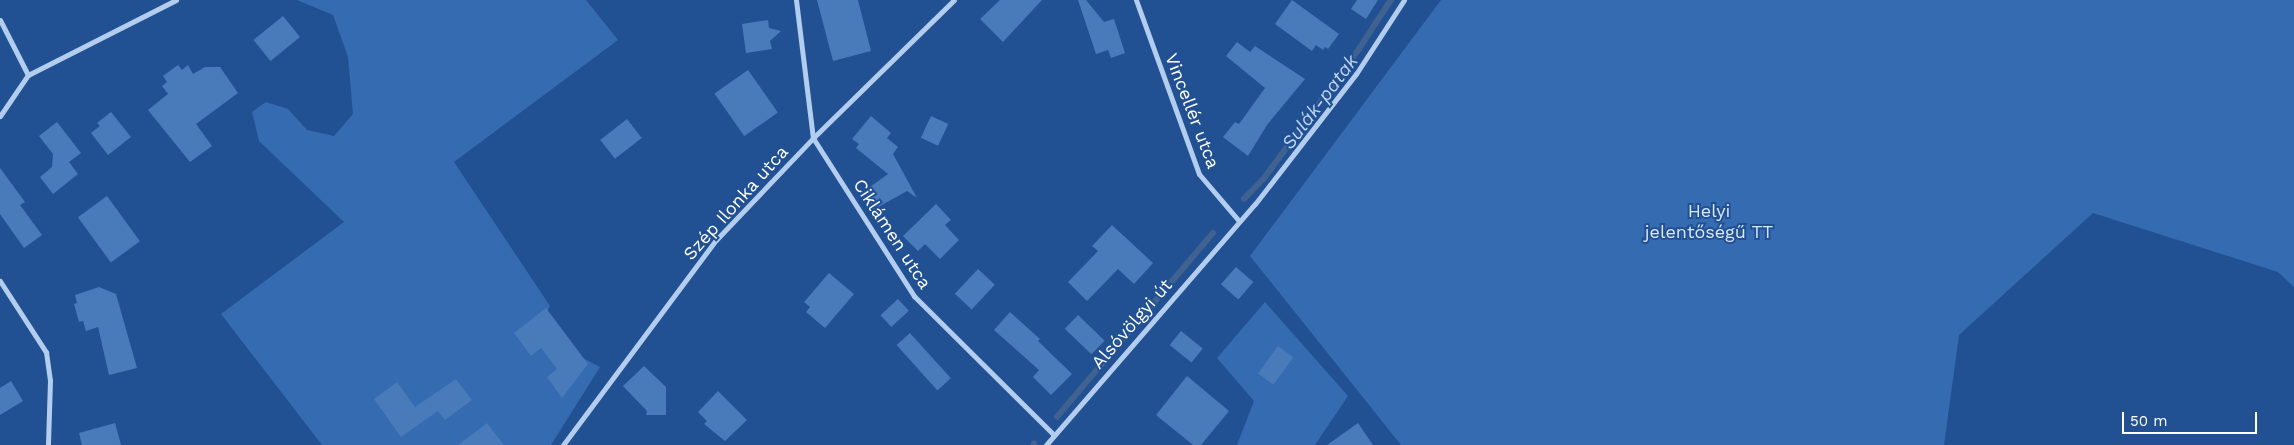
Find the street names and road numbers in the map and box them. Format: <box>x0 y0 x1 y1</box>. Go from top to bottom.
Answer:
street label: Vincellér utca <box>1160 50 1224 172</box>
street label: Szép Ilonka utca <box>679 141 793 265</box>
street label: Ciklámen utca <box>848 175 936 293</box>
street label: Alsóvölgyi út <box>1087 275 1177 373</box>

